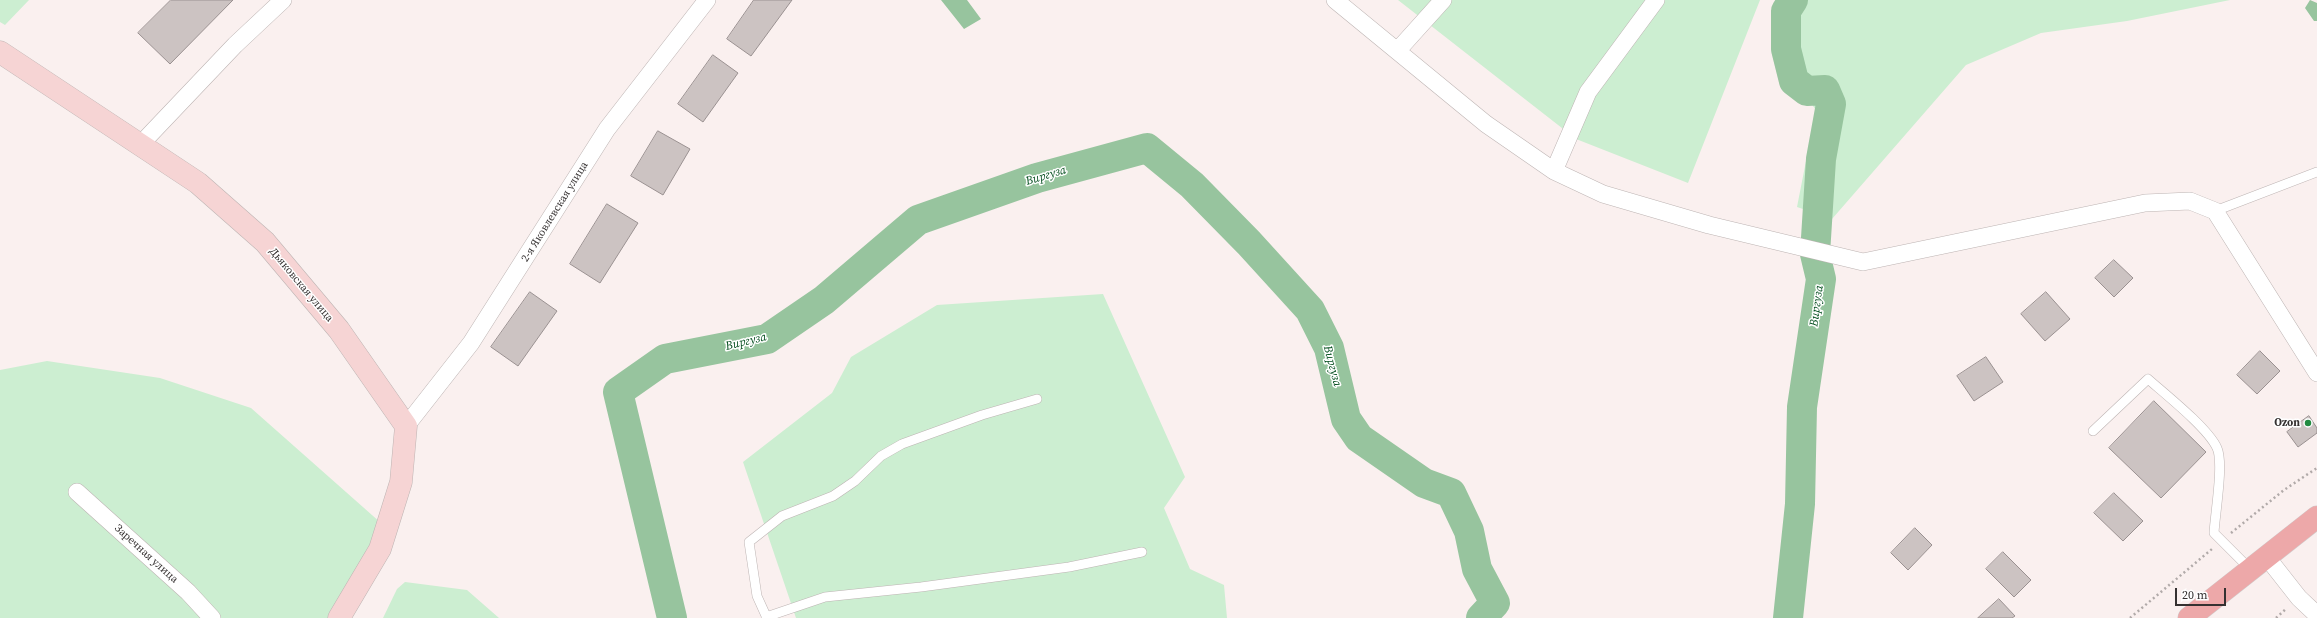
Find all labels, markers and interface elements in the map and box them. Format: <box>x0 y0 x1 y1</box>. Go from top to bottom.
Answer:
street label: 2-я Яковлевская улица <box>519 159 591 265</box>
water label: Виргуза <box>1024 163 1068 189</box>
street label: Дьяковская улица <box>266 245 336 325</box>
water label: Виргуза <box>1807 284 1827 328</box>
water label: Виргуза <box>724 330 768 354</box>
water label: Виргуза <box>1320 344 1344 388</box>
place label: Ozon <box>2274 416 2300 430</box>
marker: Ozon <box>2303 418 2313 428</box>
street label: Заречная улица <box>111 522 181 586</box>
scale bar <box>2177 580 2228 606</box>
text: 20 m <box>2182 587 2208 603</box>

